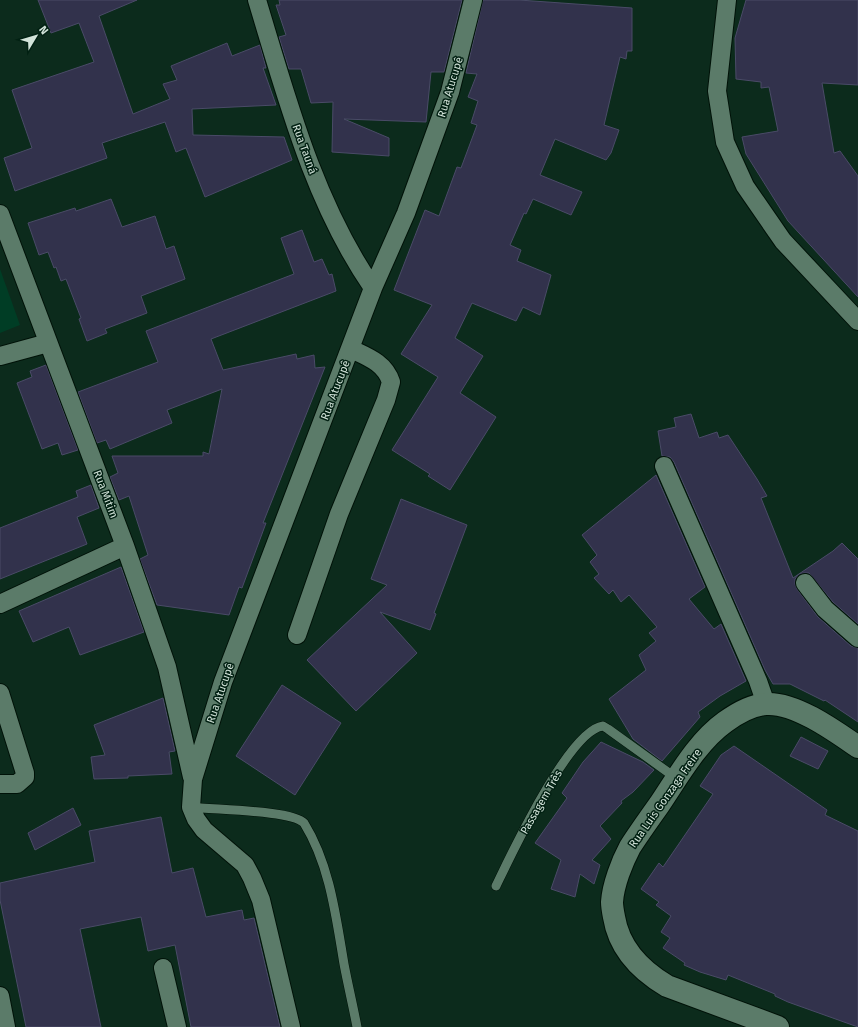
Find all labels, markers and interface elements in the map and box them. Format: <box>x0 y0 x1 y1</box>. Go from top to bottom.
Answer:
north arrow <box>16 16 56 56</box>
text: N <box>36 23 51 37</box>
street label: Rua Atucupê <box>435 55 466 119</box>
street label: Rua Tauná <box>290 123 320 176</box>
street label: Rua Atucupê <box>318 359 353 422</box>
street label: Rua Mitim <box>90 468 121 520</box>
street label: Rua Atucupê <box>204 661 237 725</box>
street label: Rua Luis Gonzaga Freire <box>626 746 704 850</box>
street label: Passagem Três <box>518 768 565 837</box>

